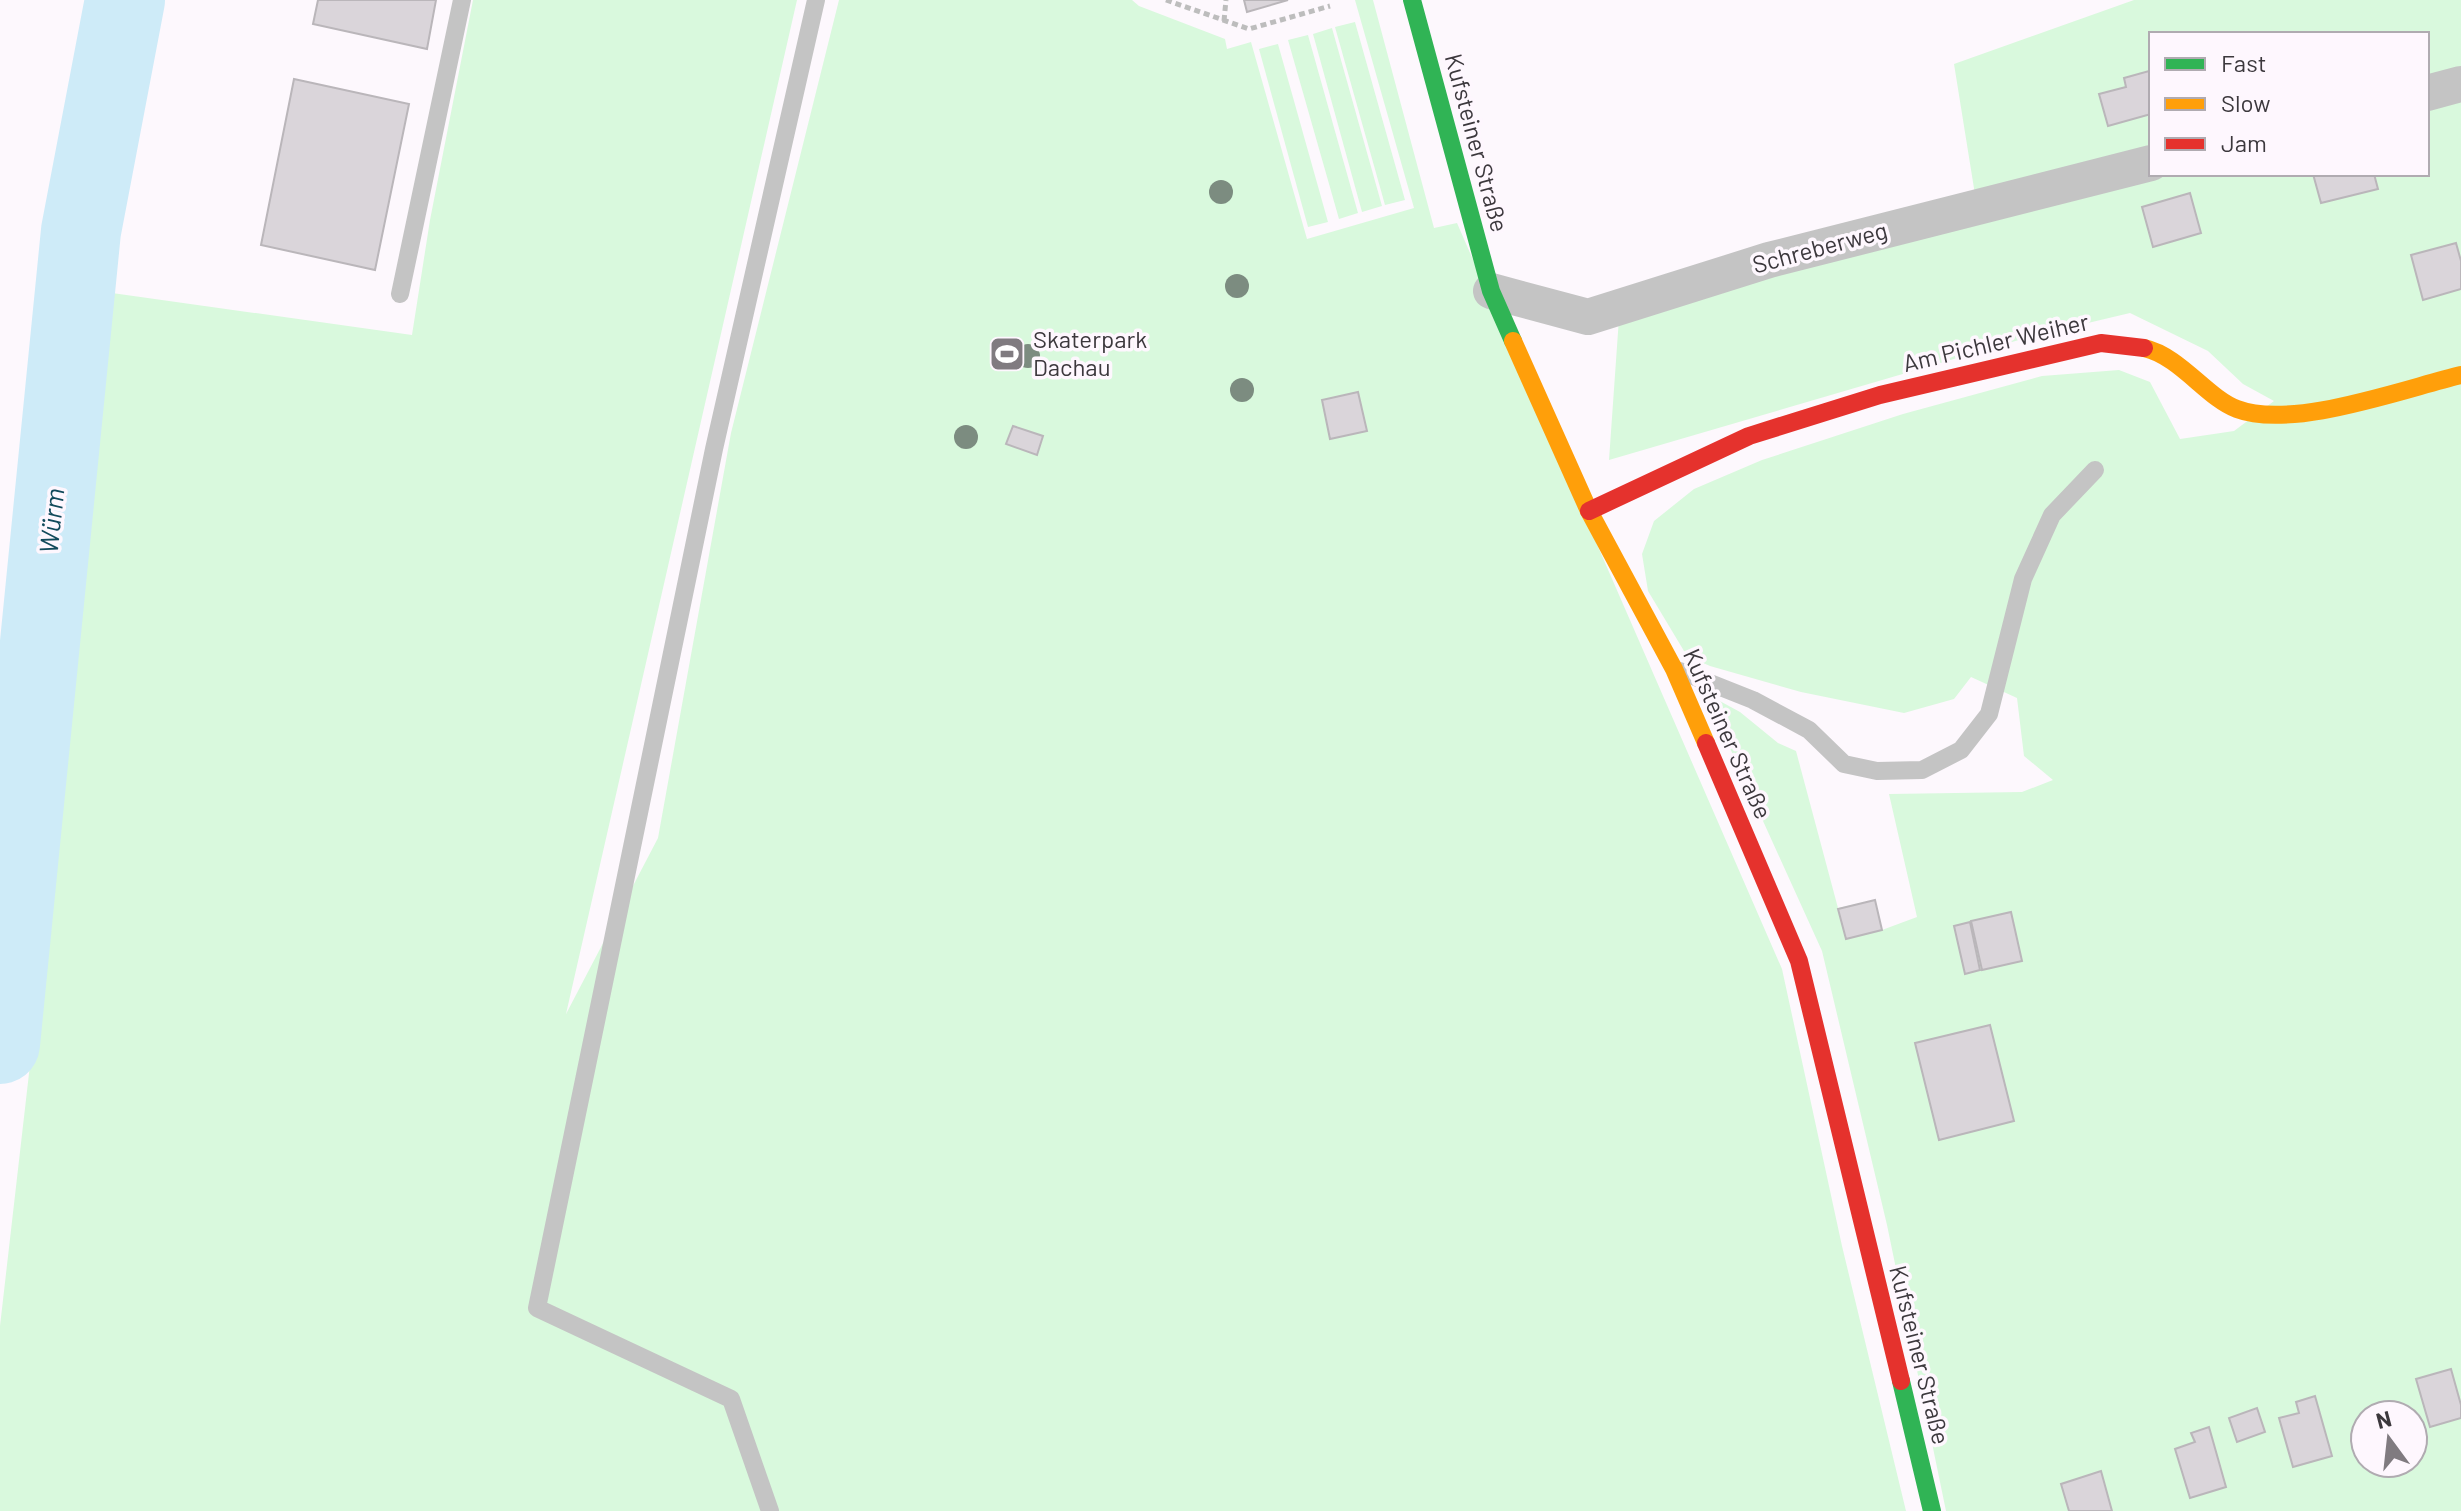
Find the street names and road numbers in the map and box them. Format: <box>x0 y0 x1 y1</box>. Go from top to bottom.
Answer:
street label: Kufsteiner Straße <box>1440 50 1515 235</box>
street label: Schreberweg <box>1749 215 1890 278</box>
street label: Am Pichler Weiher <box>1900 306 2092 377</box>
street label: Kufsteiner Straße <box>1678 644 1779 823</box>
street label: Kufsteiner Straße <box>1884 1262 1957 1447</box>

